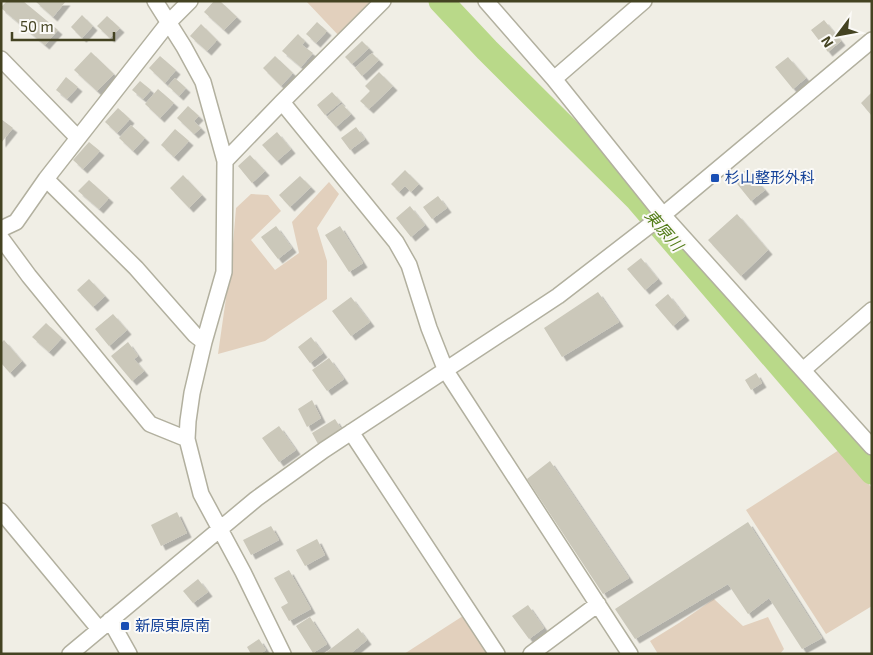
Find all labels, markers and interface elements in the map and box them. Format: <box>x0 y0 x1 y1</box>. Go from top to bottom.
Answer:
scale bar <box>12 10 115 42</box>
north arrow <box>813 10 863 60</box>
text: 50 m <box>20 17 54 35</box>
text: N <box>817 33 836 51</box>
place label: 杉山整形外科 <box>725 168 815 186</box>
marker: 杉山整形外科 <box>709 172 721 184</box>
water label: 東原川 <box>641 205 689 256</box>
place label: 新原東原南 <box>135 616 210 634</box>
marker: 新原東原南 <box>119 620 131 632</box>

